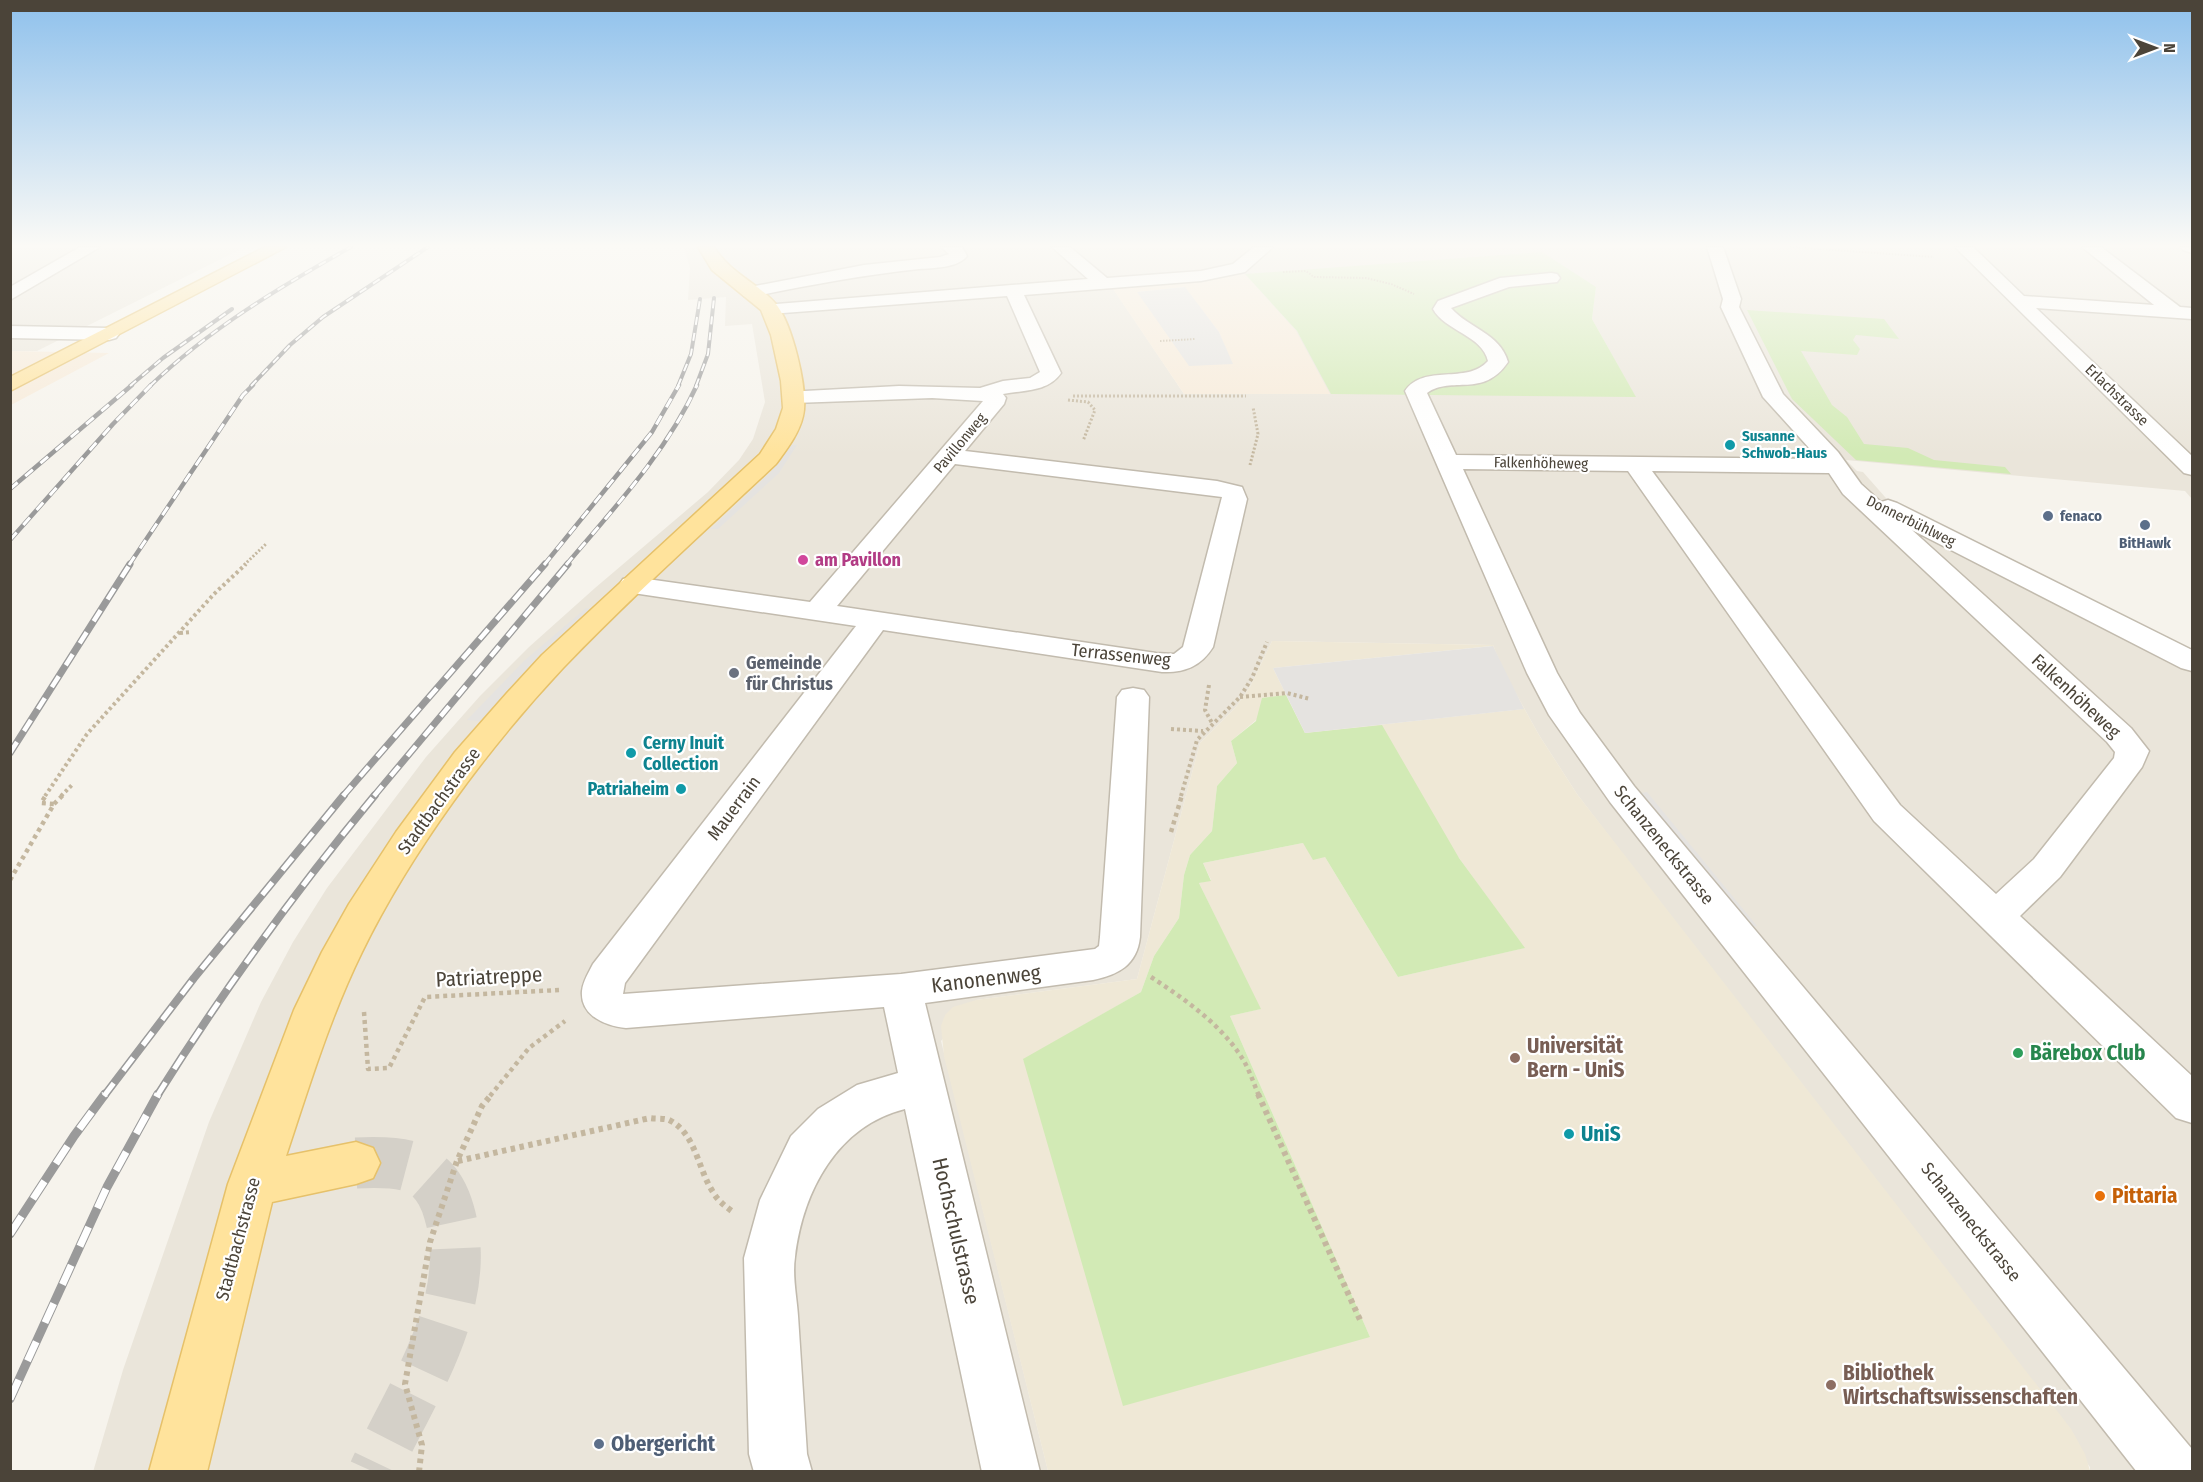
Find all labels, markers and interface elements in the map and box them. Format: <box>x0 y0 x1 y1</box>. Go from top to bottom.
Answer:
north arrow <box>2125 18 2185 78</box>
text: N <box>2160 43 2179 53</box>
street label: Erlachstrasse <box>2082 360 2152 430</box>
street label: Pavillonweg <box>930 409 990 477</box>
place label: Susanne Schwob-Haus <box>1742 427 1828 462</box>
marker: Susanne Schwob-Haus <box>1723 438 1737 452</box>
street label: Falkenhöheweg <box>1494 453 1588 473</box>
street label: Donnerbühlweg <box>1863 492 1959 550</box>
place label: fenaco <box>2060 507 2102 525</box>
marker: fenaco <box>2041 509 2055 523</box>
marker: BitHawk <box>2138 518 2152 532</box>
place label: BitHawk <box>2119 534 2171 552</box>
place label: am Pavillon <box>815 549 901 571</box>
marker: am Pavillon <box>796 553 810 567</box>
street label: Terrassenweg <box>1070 639 1172 671</box>
street label: Falkenhöheweg <box>2027 649 2125 743</box>
place label: Gemeinde für Christus <box>746 652 833 695</box>
marker: Gemeinde für Christus <box>727 666 741 680</box>
place label: Cerny Inuit Collection <box>643 732 725 775</box>
street label: Stadtbachstrasse <box>393 743 485 859</box>
marker: Cerny Inuit Collection <box>624 746 638 760</box>
street label: Mauerrain <box>703 772 765 844</box>
place label: Patriaheim <box>588 778 669 800</box>
street label: Schanzeneckstrasse <box>1609 781 1719 909</box>
marker: Patriaheim <box>674 782 688 796</box>
street label: Kanonenweg <box>930 959 1042 999</box>
street label: Patriatreppe <box>435 961 543 993</box>
place label: Universität Bern - UniS <box>1527 1033 1624 1083</box>
place label: Bärebox Club <box>2030 1040 2145 1066</box>
marker: Bärebox Club <box>2011 1046 2025 1060</box>
marker: Universität Bern - UniS <box>1508 1051 1522 1065</box>
place label: UniS <box>1581 1121 1621 1147</box>
marker: UniS <box>1562 1127 1576 1141</box>
street label: Hochschulstrasse <box>926 1155 986 1307</box>
street label: Schanzeneckstrasse <box>1916 1158 2026 1286</box>
street label: Stadtbachstrasse <box>211 1175 265 1303</box>
place label: Pittaria <box>2112 1183 2177 1209</box>
marker: Pittaria <box>2093 1189 2107 1203</box>
place label: Bibliothek Wirtschaftswissenschaften <box>1843 1360 2078 1410</box>
marker: Bibliothek Wirtschaftswissenschaften <box>1824 1378 1838 1392</box>
place label: Obergericht <box>611 1431 716 1457</box>
marker: Obergericht <box>592 1437 606 1451</box>

